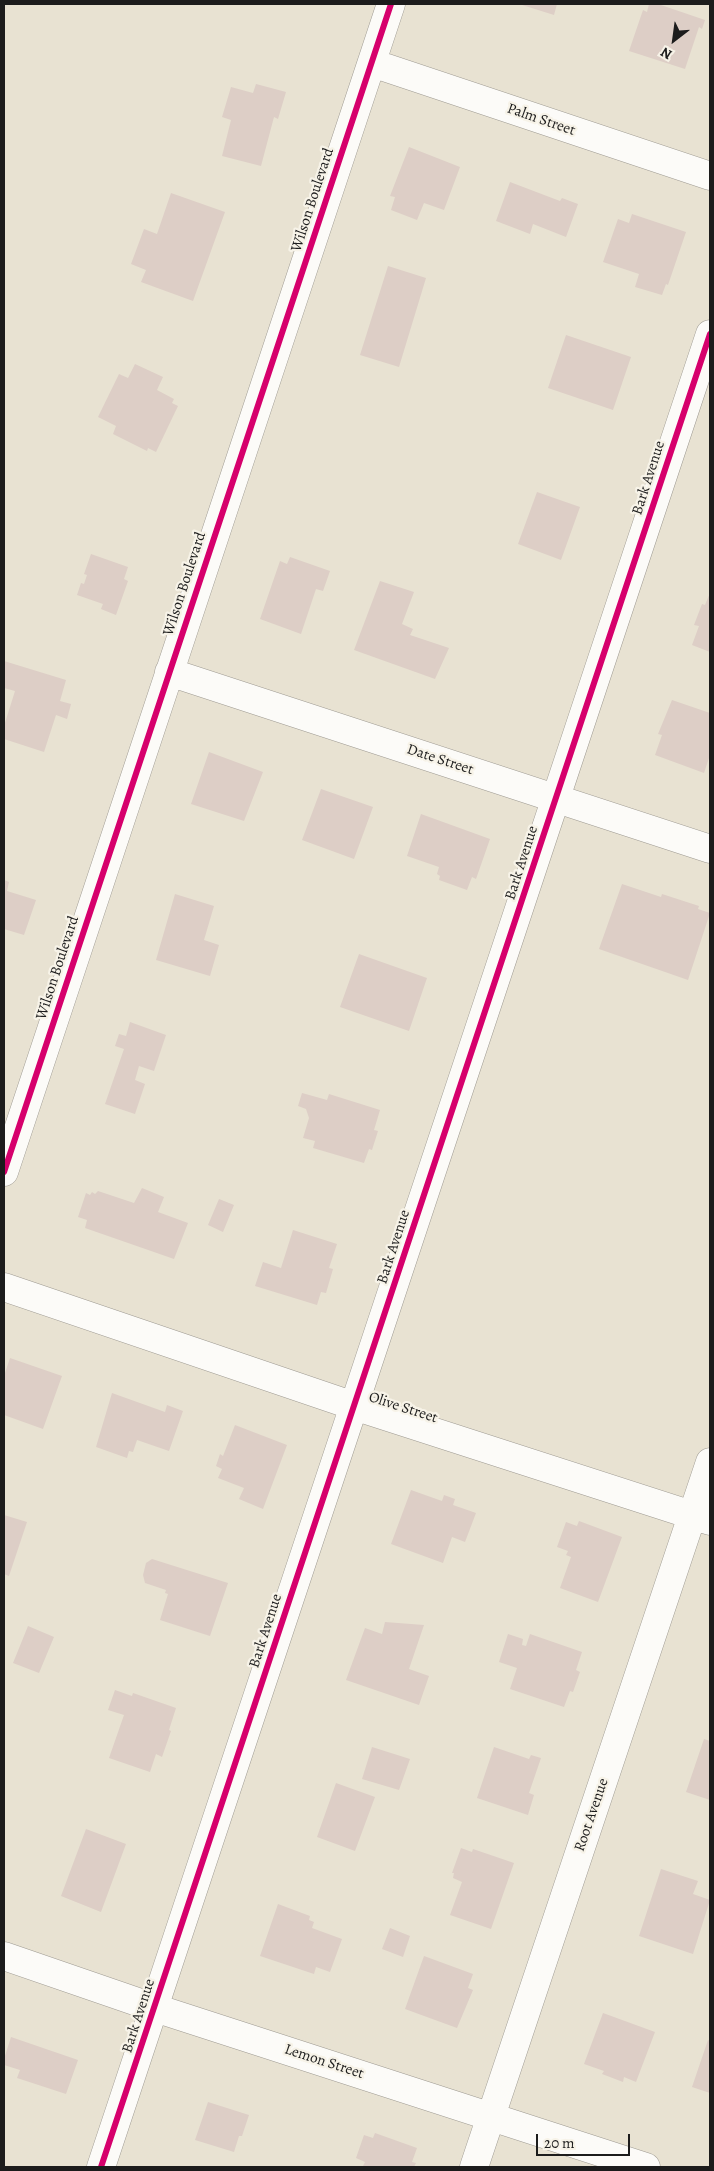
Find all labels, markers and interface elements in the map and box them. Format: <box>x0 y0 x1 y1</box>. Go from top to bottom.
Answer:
north arrow <box>649 15 699 65</box>
text: N <box>657 43 675 64</box>
street label: Palm Street <box>505 100 577 140</box>
street label: Wilson Boulevard <box>288 146 338 254</box>
street label: Bark Avenue <box>629 439 669 517</box>
street label: Wilson Boulevard <box>160 530 210 638</box>
street label: Date Street <box>404 741 476 779</box>
street label: Bark Avenue <box>502 824 542 902</box>
street label: Wilson Boulevard <box>33 914 83 1022</box>
street label: Bark Avenue <box>374 1208 414 1286</box>
street label: Olive Street <box>366 1388 440 1428</box>
street label: Bark Avenue <box>246 1592 286 1670</box>
street label: Root Avenue <box>571 1776 613 1854</box>
street label: Bark Avenue <box>119 1977 159 2055</box>
street label: Lemon Street <box>282 2041 366 2083</box>
scale bar <box>539 2124 633 2156</box>
text: 20 m <box>544 2133 575 2153</box>

